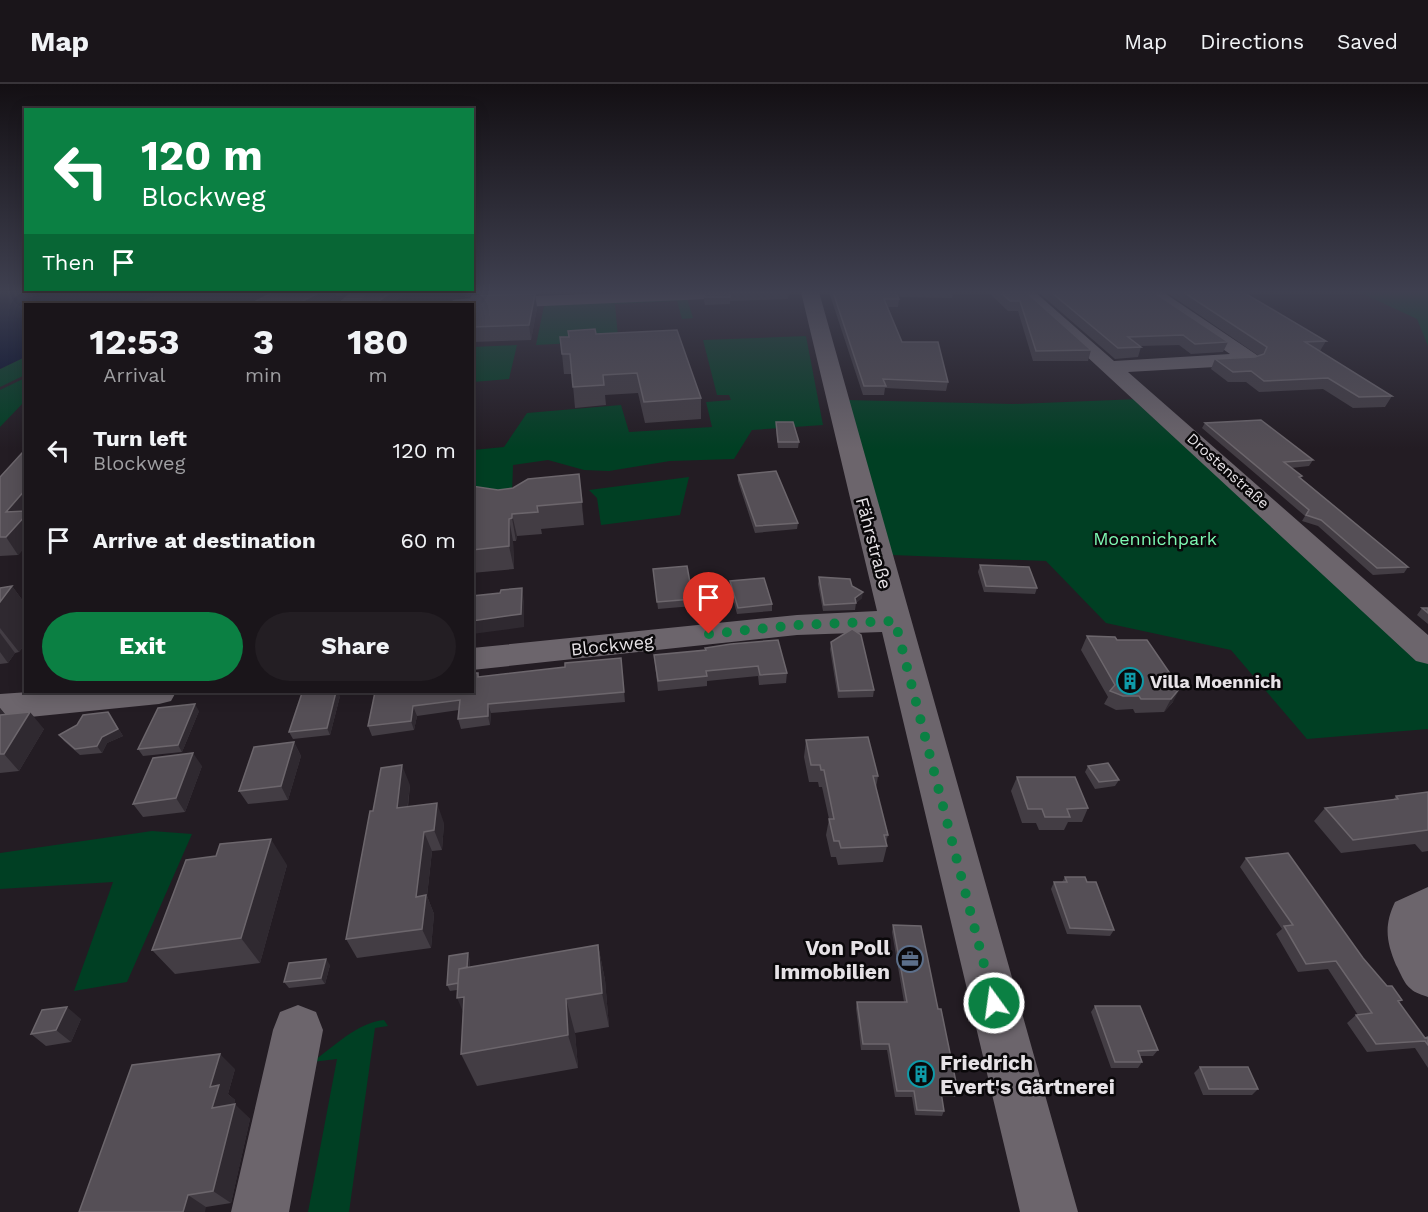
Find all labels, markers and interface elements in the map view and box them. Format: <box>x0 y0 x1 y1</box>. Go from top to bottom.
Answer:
text: Map <box>30 25 89 58</box>
text: Map <box>1124 29 1167 54</box>
text: Directions <box>1200 29 1304 54</box>
text: Saved <box>1337 29 1398 54</box>
text: 120 m <box>141 131 263 180</box>
icon: left <box>42 132 120 210</box>
text: Blockweg <box>141 181 266 213</box>
icon: arrive <box>107 246 140 279</box>
text: Then <box>42 250 95 275</box>
text: 12:53 <box>89 321 180 363</box>
text: 3 <box>253 321 274 363</box>
text: 180 <box>347 321 409 363</box>
text: Arrival <box>103 363 166 387</box>
text: min <box>245 363 282 387</box>
text: m <box>368 363 387 387</box>
text: Turn left <box>93 426 187 451</box>
street label: Drostenstraße <box>1183 429 1273 513</box>
icon: left <box>42 434 75 467</box>
text: 120 m <box>392 438 456 463</box>
text: Blockweg <box>93 451 185 475</box>
street label: Fährstraße <box>852 495 896 591</box>
icon: arrive <box>42 524 75 557</box>
text: Arrive at destination <box>93 528 316 553</box>
text: 60 m <box>400 528 456 553</box>
park label: Moennichpark <box>1093 528 1217 549</box>
pin <box>683 572 734 634</box>
icon: arrive <box>692 581 725 614</box>
button: Exit <box>42 612 243 681</box>
button: Share <box>255 612 456 681</box>
street label: Blockweg <box>570 630 655 660</box>
building icon: Villa Moennich <box>1115 666 1145 696</box>
place label: Villa Moennich <box>1150 671 1281 692</box>
place label: Von Poll Immobilien <box>774 935 890 984</box>
office icon: Von Poll Immobilien <box>895 944 925 974</box>
position arrow <box>962 971 1026 1035</box>
place label: Friedrich Evert's Gärtnerei <box>940 1050 1115 1099</box>
building icon: Friedrich Evert's Gärtnerei <box>906 1059 936 1089</box>

